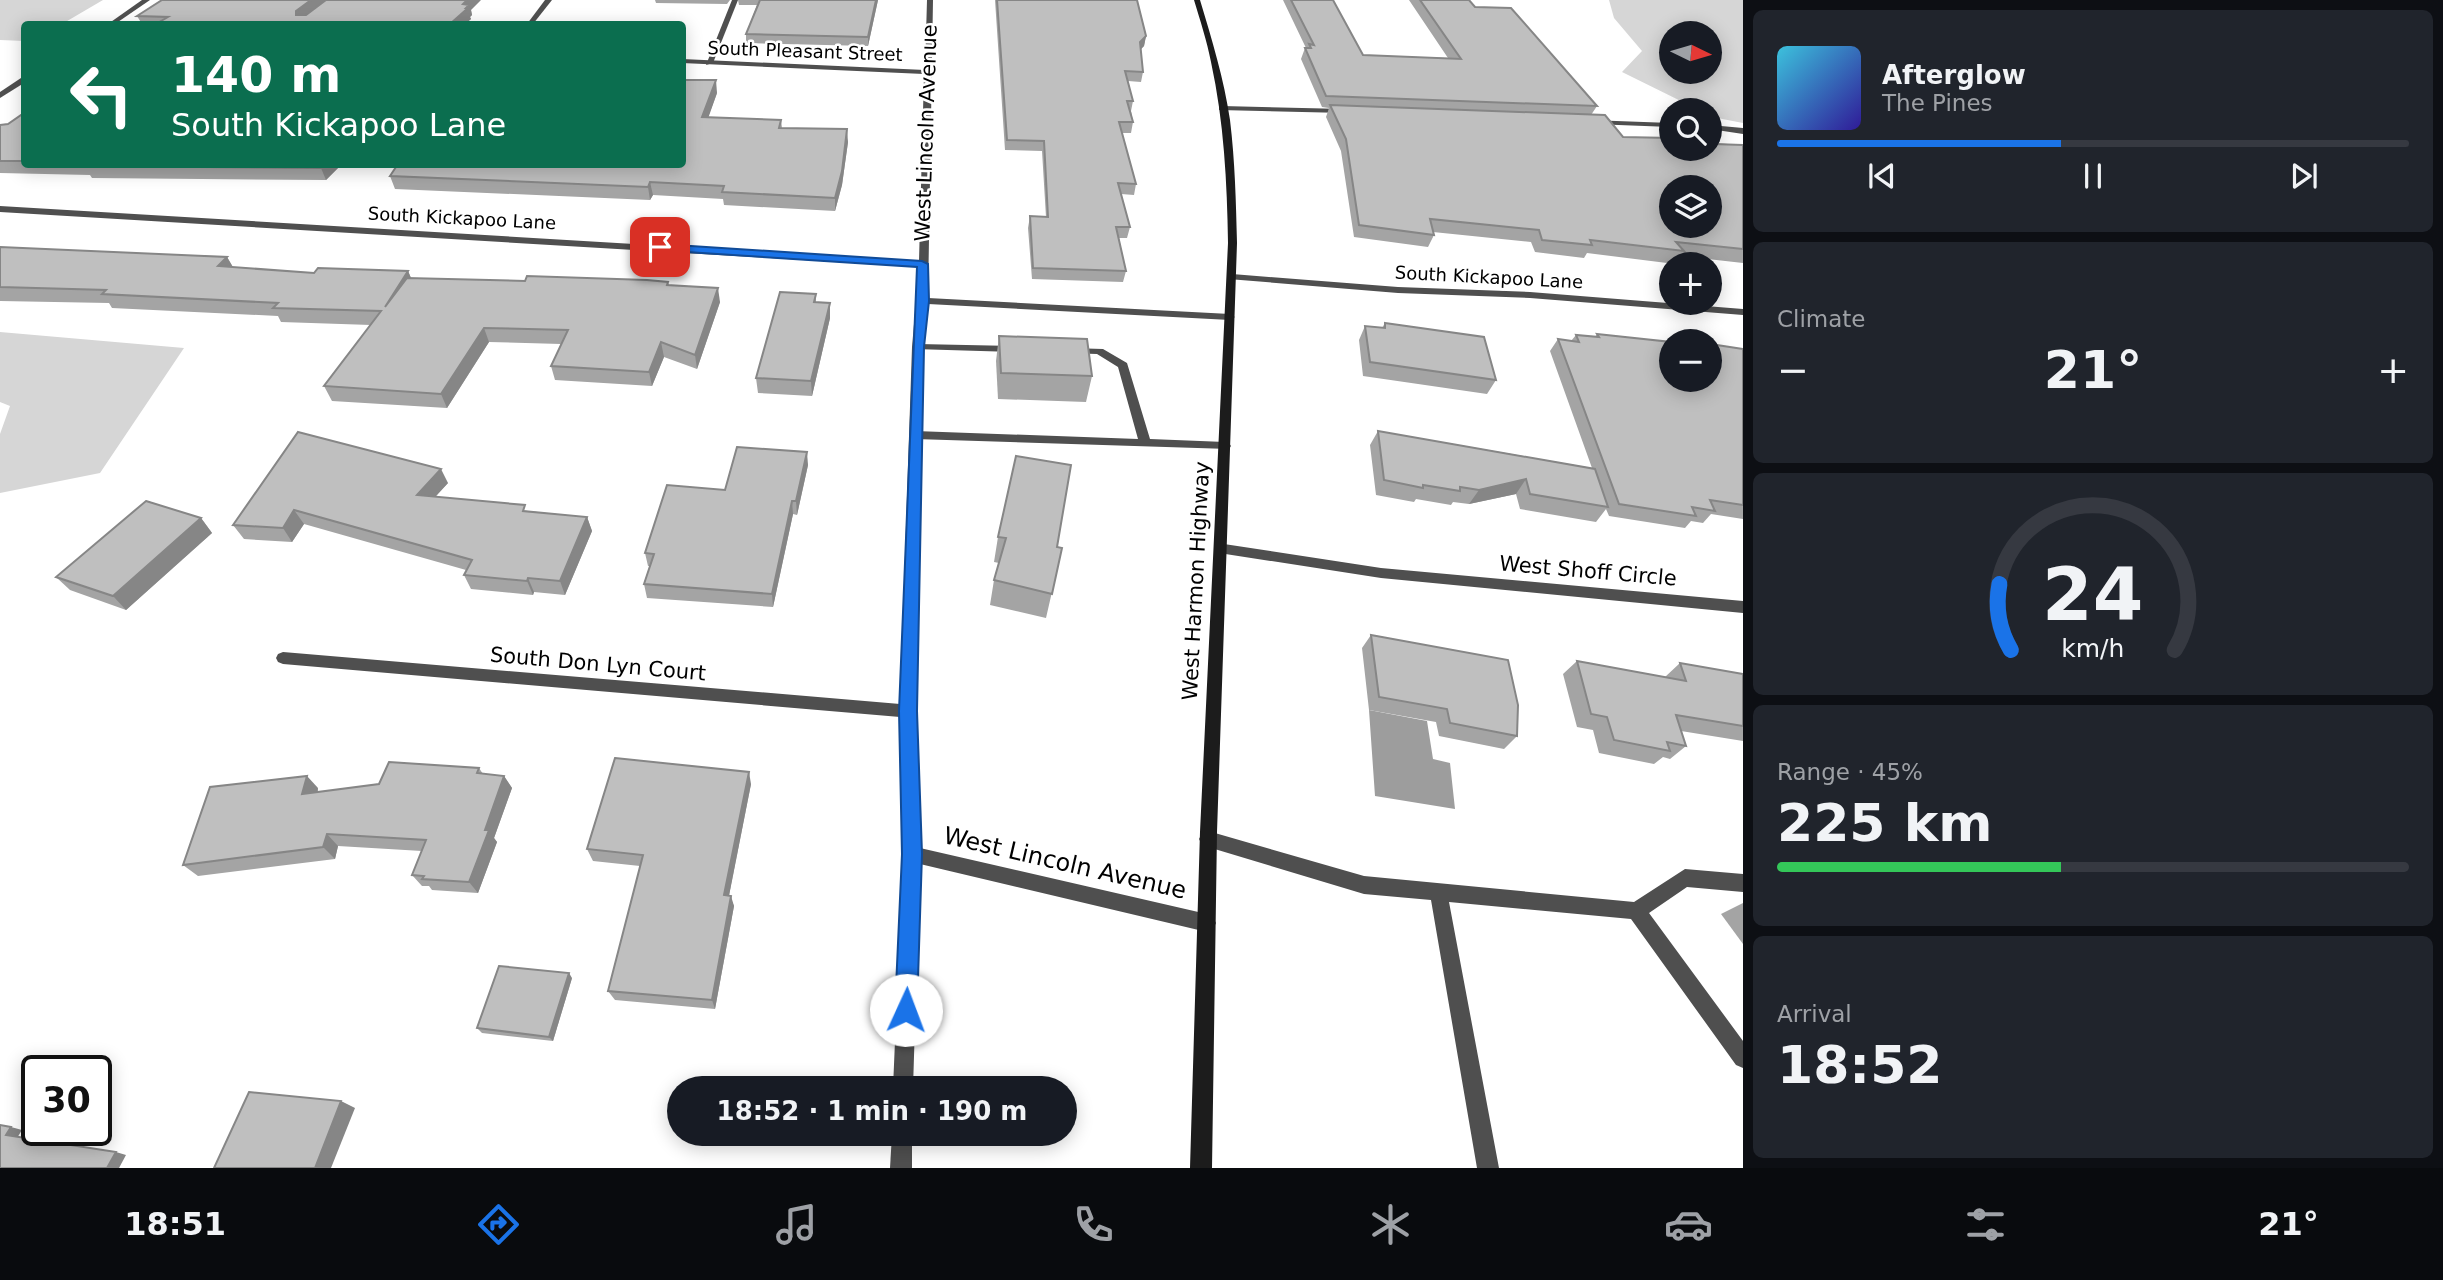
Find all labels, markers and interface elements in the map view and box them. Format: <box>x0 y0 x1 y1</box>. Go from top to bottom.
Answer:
north arrow <box>1659 21 1722 84</box>
map controls <box>1659 21 1722 392</box>
street label: West Lincoln Avenue <box>910 24 942 242</box>
street label: South Pleasant Street <box>707 37 903 65</box>
text: 140 m <box>171 47 341 104</box>
icon: left <box>56 49 147 140</box>
text: Afterglow <box>1882 60 2026 90</box>
text: The Pines <box>1882 90 1993 116</box>
button: search <box>1659 98 1722 161</box>
text: South Kickapoo Lane <box>171 106 506 144</box>
icon: previous <box>1863 157 1901 195</box>
icon: pause <box>2074 157 2112 195</box>
icon: next <box>2285 157 2323 195</box>
button: layers <box>1659 175 1722 238</box>
street label: South Kickapoo Lane <box>367 203 557 233</box>
pin <box>630 217 690 277</box>
icon: arrive <box>641 228 679 266</box>
button: + <box>1659 252 1722 315</box>
street label: South Kickapoo Lane <box>1394 262 1584 292</box>
text: Climate <box>1777 306 1866 332</box>
button: − <box>1659 329 1722 392</box>
text: 21° <box>2044 340 2142 400</box>
text: − <box>1777 348 1809 392</box>
text: + <box>2377 348 2409 392</box>
street label: West Harmon Highway <box>1178 461 1214 701</box>
street label: West Shoff Circle <box>1498 551 1678 591</box>
text: 24 <box>2042 552 2144 637</box>
text: km/h <box>2061 634 2125 663</box>
street label: South Don Lyn Court <box>489 643 707 685</box>
text: Range · 45% <box>1777 759 1923 785</box>
text: 225 km <box>1777 793 1992 853</box>
street label: West Lincoln Avenue <box>941 821 1189 905</box>
position arrow <box>869 973 943 1047</box>
text: Arrival <box>1777 1001 1852 1027</box>
text: 18:52 <box>1777 1035 1943 1095</box>
speed limit sign: 30 <box>21 1055 112 1146</box>
text: 18:52 · 1 min · 190 m <box>717 1096 1027 1126</box>
icon: directions <box>474 1200 523 1249</box>
icon: music <box>772 1200 821 1249</box>
icon: phone <box>1069 1200 1118 1249</box>
icon: climate <box>1366 1200 1415 1249</box>
icon: car <box>1664 1200 1713 1249</box>
icon: filters <box>1961 1200 2010 1249</box>
text: 18:51 <box>124 1205 226 1243</box>
text: 21° <box>2258 1205 2319 1243</box>

